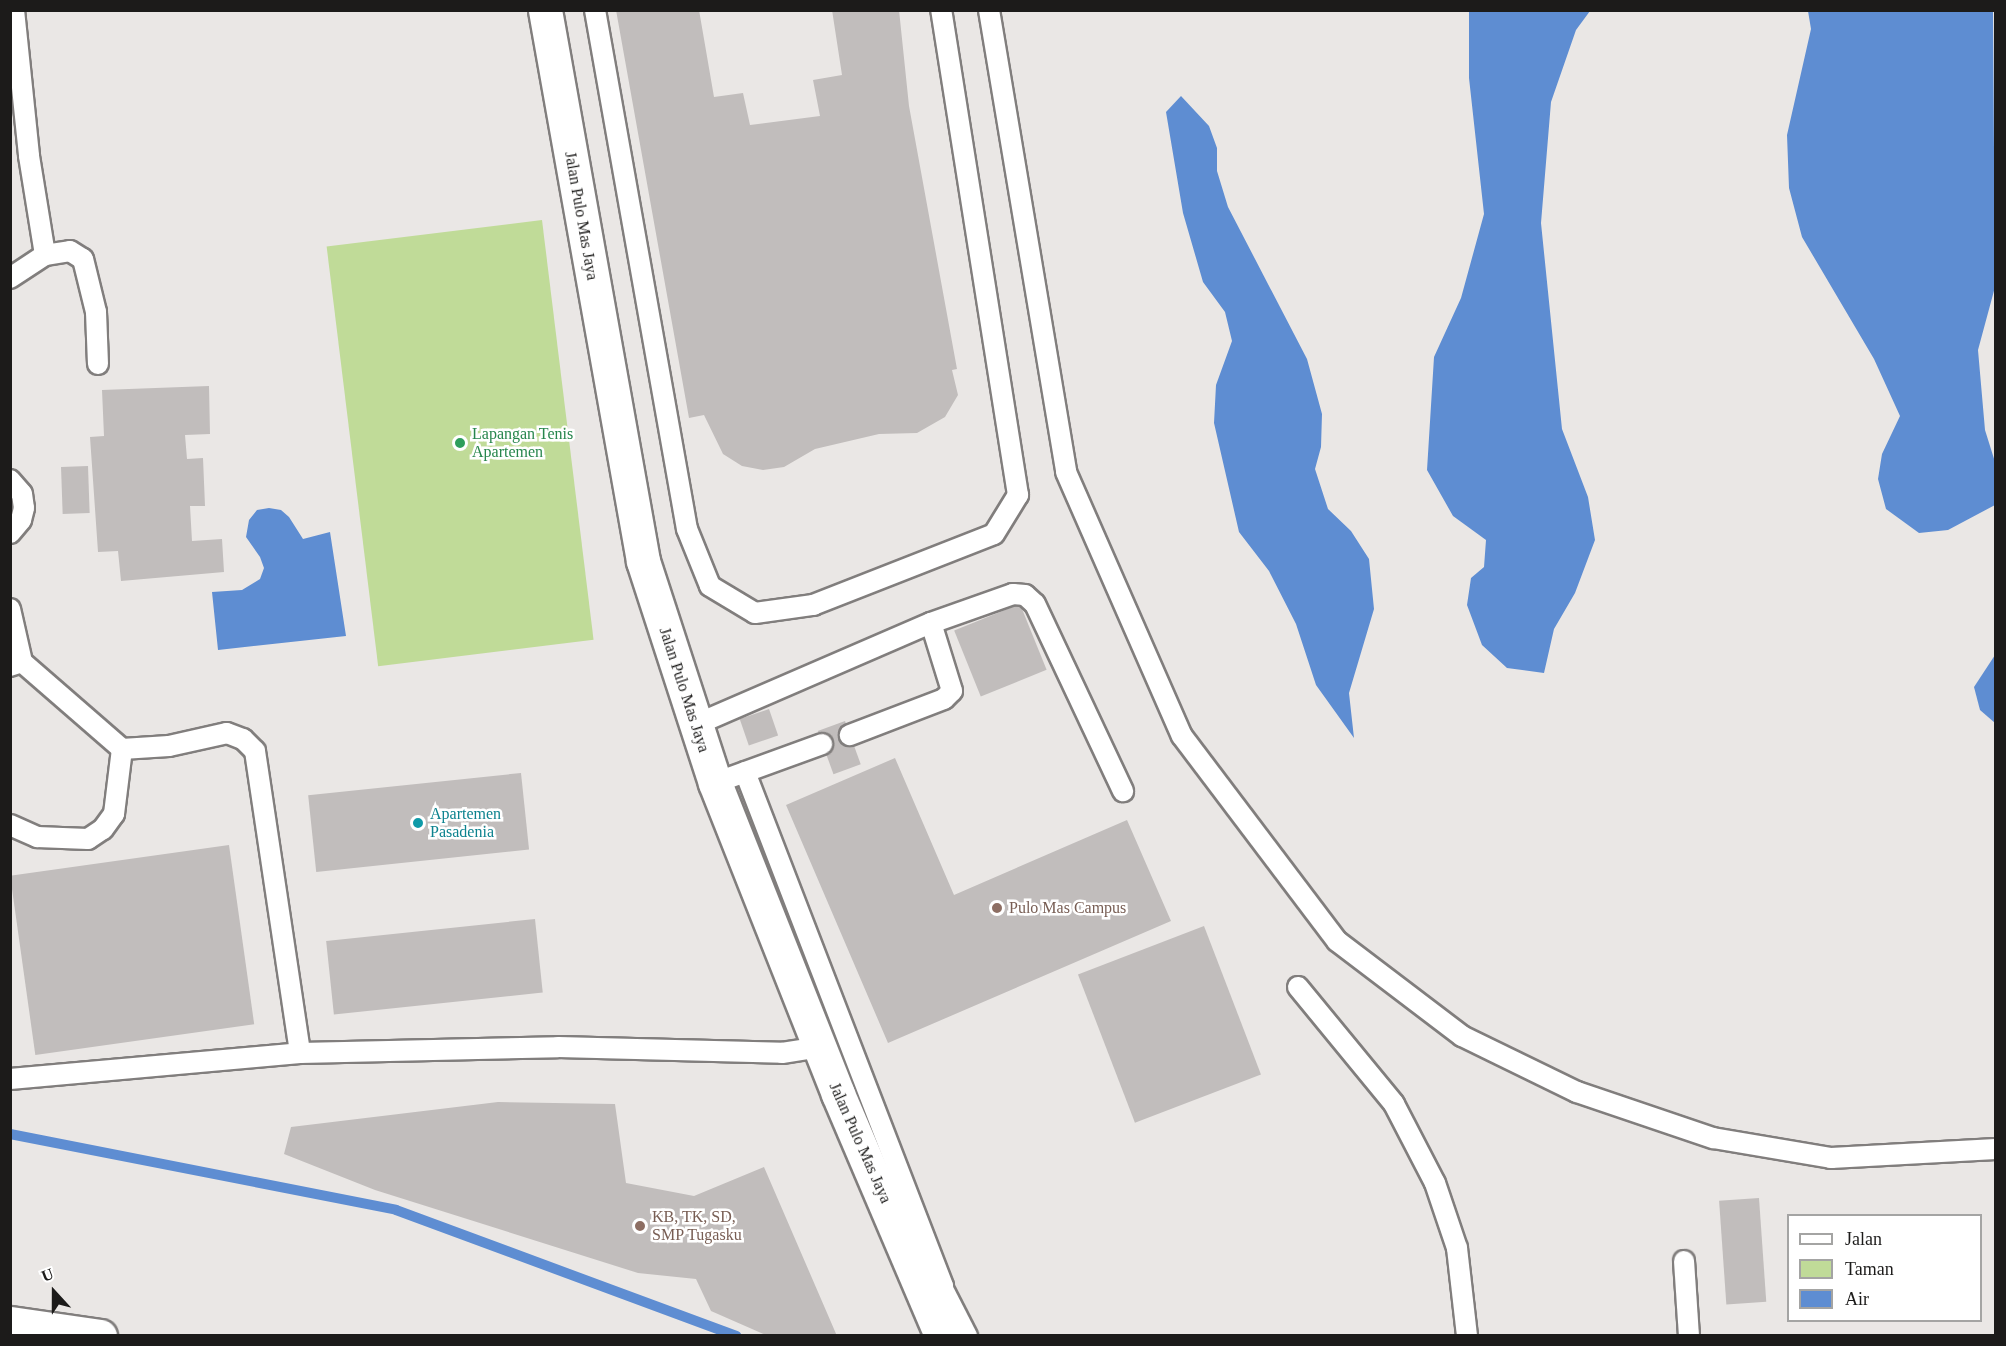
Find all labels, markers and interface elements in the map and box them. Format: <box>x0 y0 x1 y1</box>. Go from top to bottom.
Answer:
street label: Jalan Pulo Mas Jaya <box>560 150 602 282</box>
place label: Lapangan Tenis Apartemen <box>472 424 574 462</box>
marker: Lapangan Tenis Apartemen <box>453 436 467 450</box>
street label: Jalan Pulo Mas Jaya <box>655 625 713 755</box>
place label: Apartemen Pasadenia <box>430 804 501 842</box>
marker: Apartemen Pasadenia <box>411 816 425 830</box>
place label: Pulo Mas Campus <box>1009 898 1126 918</box>
marker: Pulo Mas Campus <box>990 901 1004 915</box>
street label: Jalan Pulo Mas Jaya <box>825 1080 895 1206</box>
place label: KB, TK, SD, SMP Tugasku <box>652 1207 743 1245</box>
legend <box>1787 1214 1982 1322</box>
marker: KB, TK, SD, SMP Tugasku <box>633 1219 647 1233</box>
text: Jalan <box>1845 1229 1882 1249</box>
text: Taman <box>1845 1259 1894 1279</box>
north arrow <box>24 1262 84 1322</box>
text: U <box>39 1265 56 1285</box>
text: Air <box>1845 1289 1869 1309</box>

